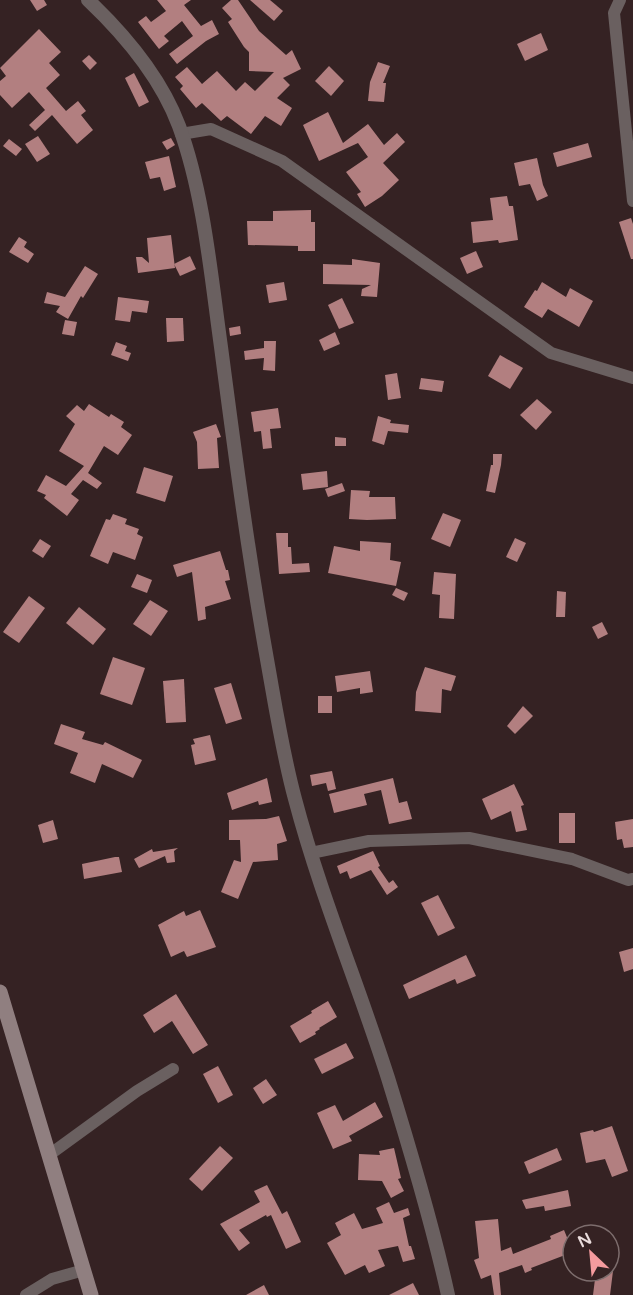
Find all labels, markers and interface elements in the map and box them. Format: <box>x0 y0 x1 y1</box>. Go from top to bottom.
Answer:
north arrow <box>561 1223 621 1283</box>
text: N <box>575 1229 595 1252</box>

